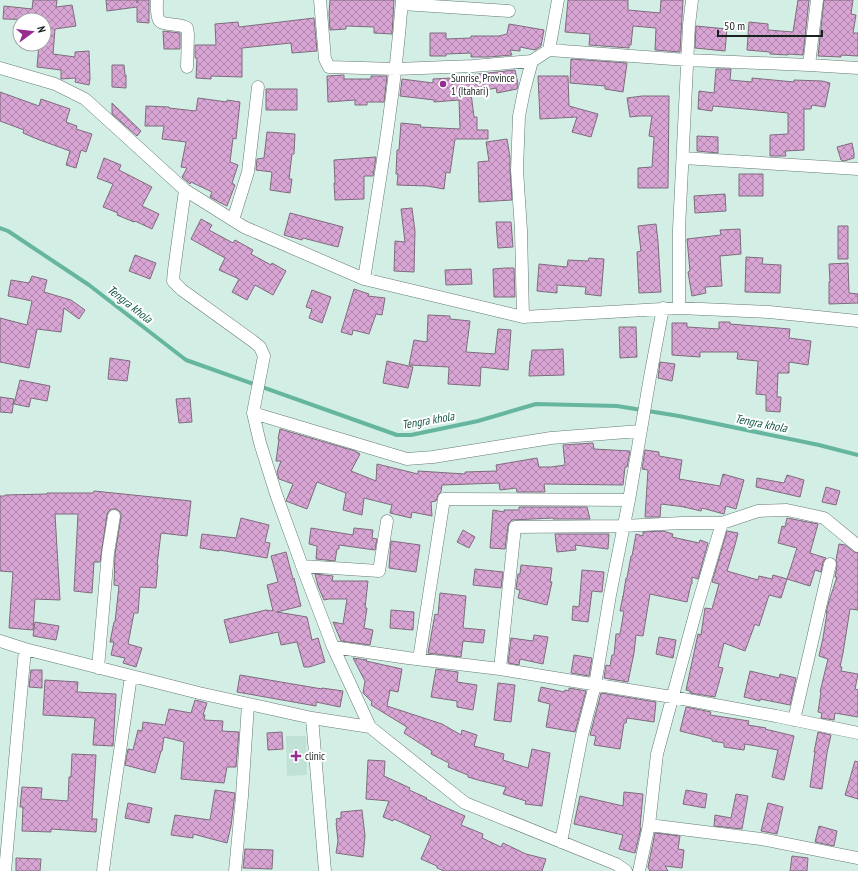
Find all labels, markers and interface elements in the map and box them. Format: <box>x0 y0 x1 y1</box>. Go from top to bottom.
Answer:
north arrow <box>12 12 52 52</box>
scale bar <box>718 12 822 38</box>
text: 50 m <box>724 18 745 33</box>
text: N <box>34 25 49 34</box>
place label: Sunrise, Province 1 (Itahari) <box>451 71 515 98</box>
marker: Sunrise, Province 1 (Itahari) <box>438 79 448 89</box>
water label: Tengra khola <box>105 282 156 327</box>
water label: Tengra khola <box>401 408 457 432</box>
water label: Tengra khola <box>734 411 790 436</box>
place label: clinic <box>305 749 325 763</box>
marker: clinic <box>290 750 302 762</box>

